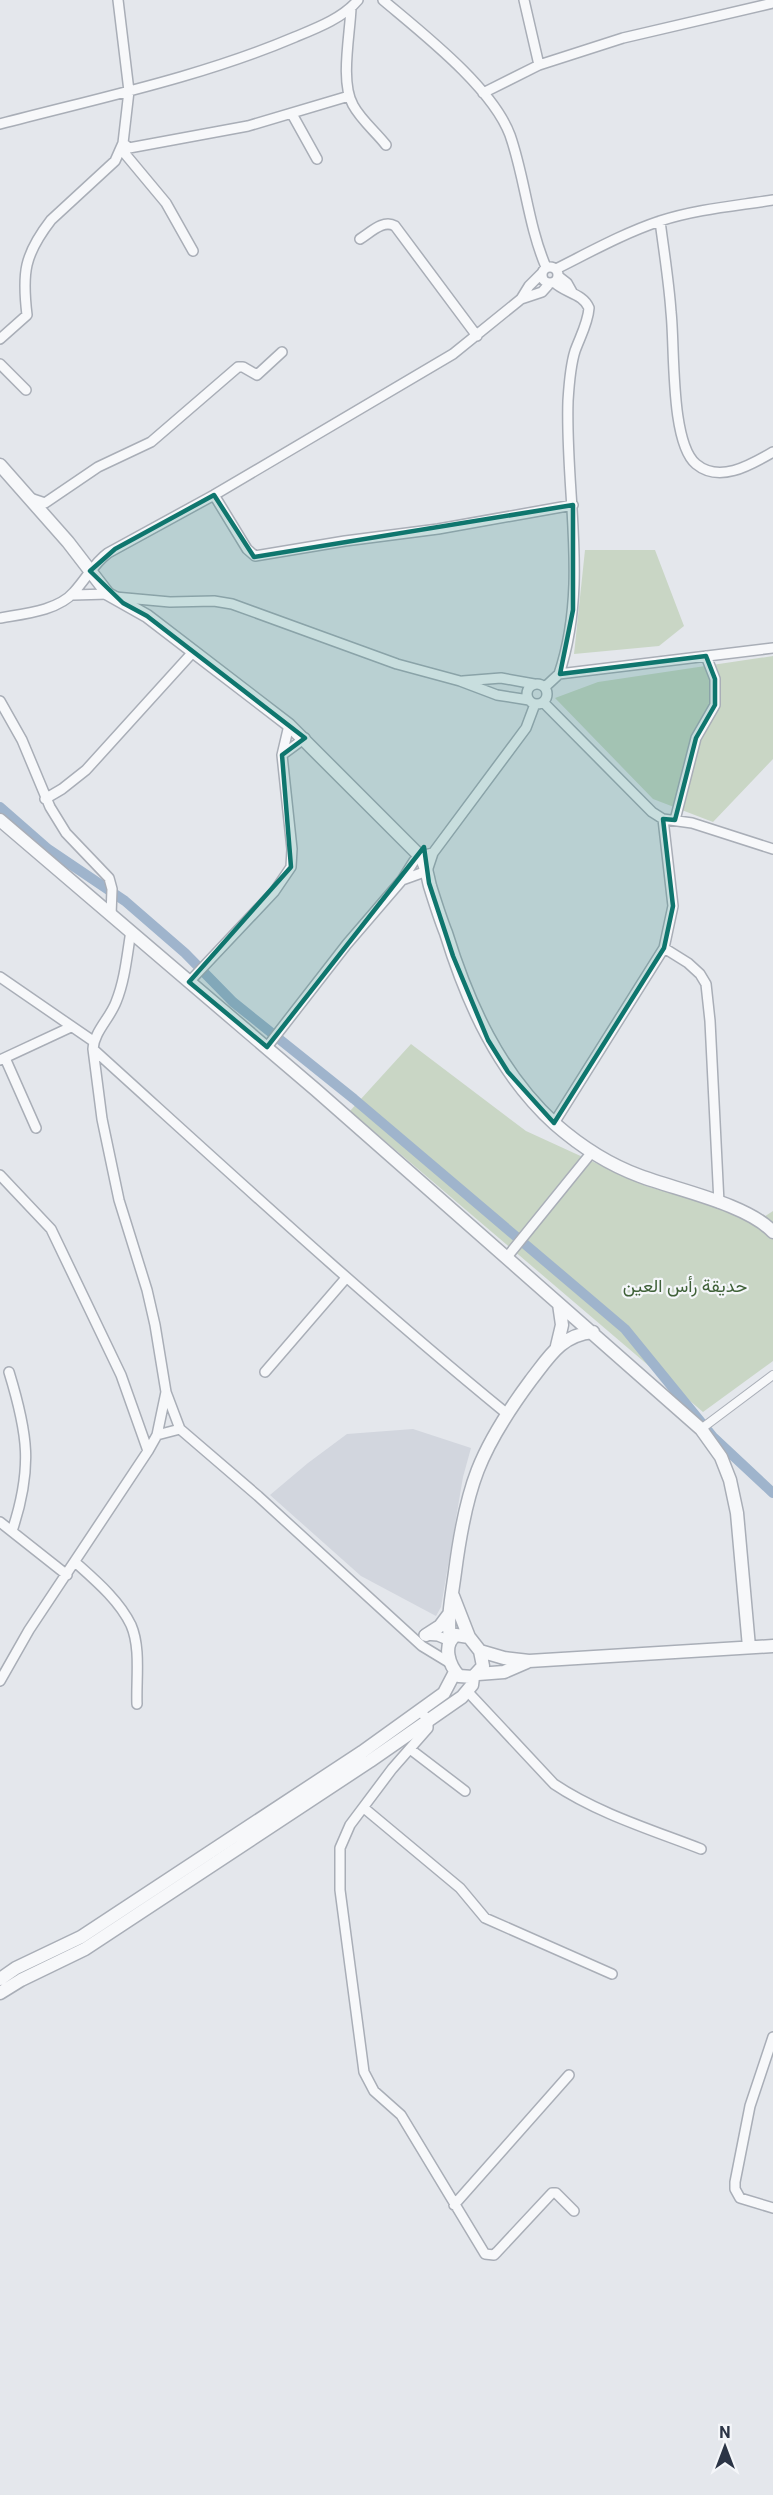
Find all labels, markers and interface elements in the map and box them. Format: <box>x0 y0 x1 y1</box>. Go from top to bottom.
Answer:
park label: حديقة رأس العين <box>623 1275 747 1297</box>
north arrow <box>695 2417 755 2477</box>
text: N <box>719 2423 731 2442</box>

